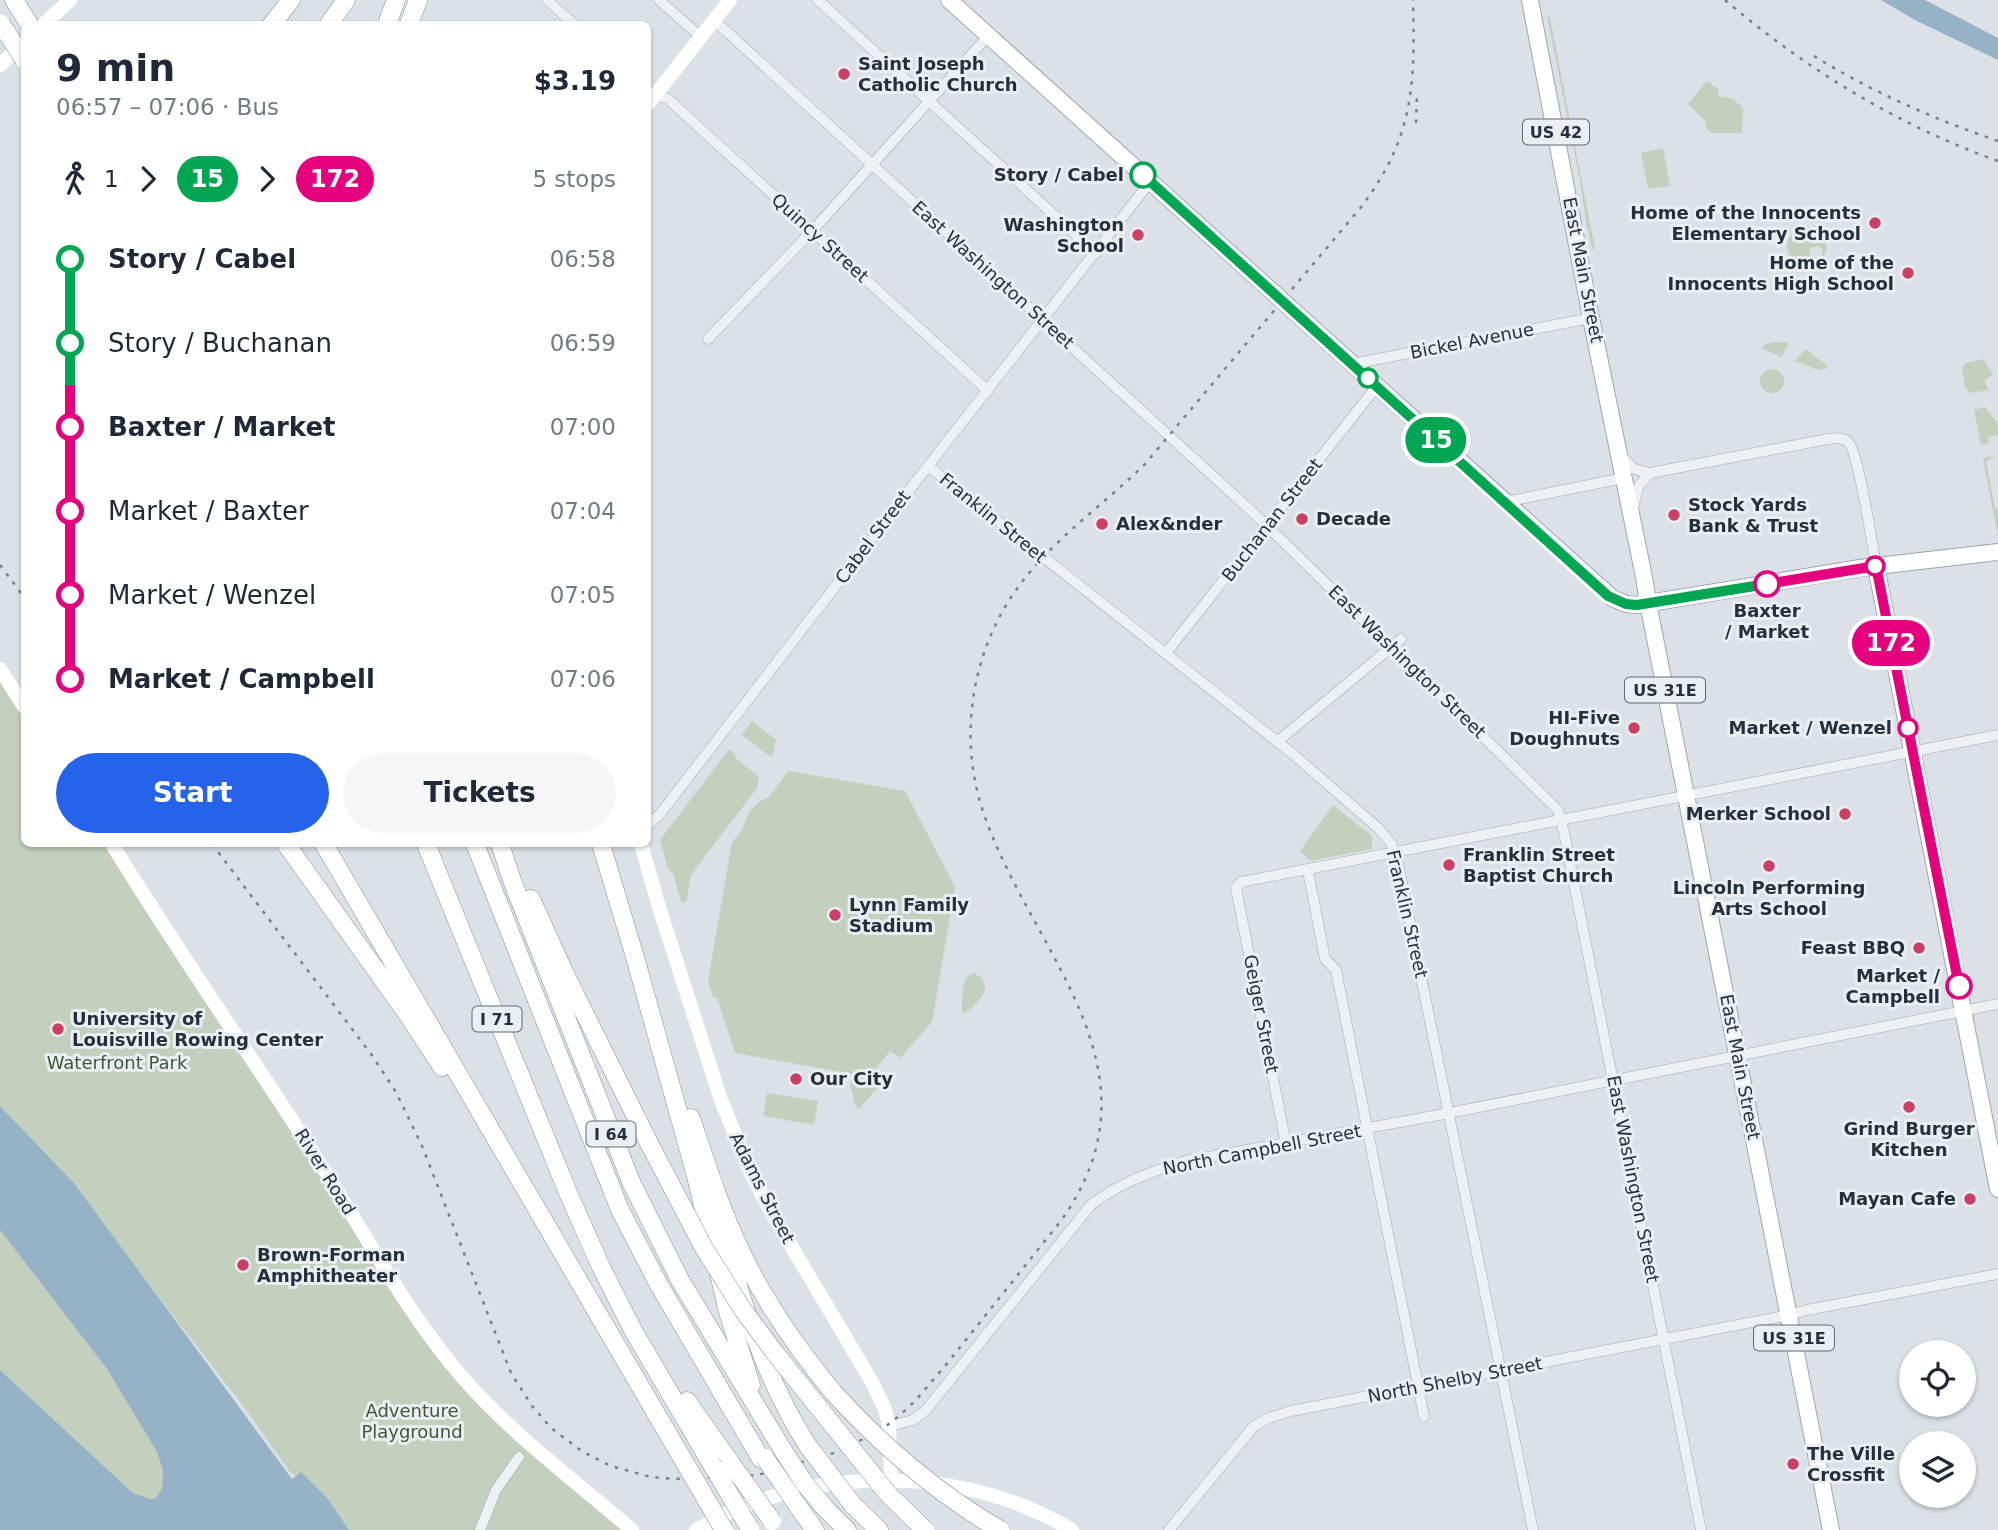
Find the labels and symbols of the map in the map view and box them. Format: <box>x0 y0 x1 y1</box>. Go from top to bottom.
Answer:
place label: Saint Joseph Catholic Church <box>858 53 1018 95</box>
marker: Saint Joseph Catholic Church <box>836 66 852 82</box>
road number: US 42 <box>1523 120 1589 144</box>
marker: Story / Cabel <box>1130 162 1156 188</box>
place label: Story / Cabel <box>994 164 1124 185</box>
street label: Quincy Street <box>768 189 873 287</box>
street label: East Main Street <box>1559 195 1608 345</box>
street label: East Washington Street <box>908 196 1079 353</box>
place label: Home of the Innocents Elementary School <box>1630 202 1861 244</box>
place label: Washington School <box>1003 214 1124 256</box>
marker: Home of the Innocents Elementary School <box>1867 215 1883 231</box>
marker: Washington School <box>1130 227 1146 243</box>
place label: Home of the Innocents High School <box>1667 252 1894 294</box>
marker: Home of the Innocents High School <box>1900 265 1916 281</box>
street label: Bickel Avenue <box>1408 318 1536 363</box>
unlabelled marker <box>1358 368 1378 388</box>
line badge: 15 <box>1404 417 1468 463</box>
street label: Buchanan Street <box>1217 454 1326 585</box>
street label: Franklin Street <box>936 468 1051 567</box>
street label: Cabel Street <box>831 486 915 588</box>
place label: Stock Yards Bank & Trust <box>1688 494 1819 536</box>
marker: Stock Yards Bank & Trust <box>1666 507 1682 523</box>
place label: Decade <box>1316 508 1391 529</box>
marker: Decade <box>1294 511 1310 527</box>
place label: Alex&nder <box>1116 513 1223 534</box>
marker: Alex&nder <box>1094 516 1110 532</box>
unlabelled marker <box>1865 556 1885 576</box>
marker: Baxter / Market <box>1754 571 1780 597</box>
street label: East Washington Street <box>1324 581 1490 742</box>
place label: Baxter / Market <box>1725 600 1809 642</box>
line badge: 172 <box>1851 620 1931 666</box>
road number: US 31E <box>1625 678 1705 702</box>
place label: HI-Five Doughnuts <box>1509 707 1620 749</box>
place label: Market / Wenzel <box>1729 717 1892 738</box>
marker: Market / Wenzel <box>1898 718 1918 738</box>
marker: HI-Five Doughnuts <box>1626 720 1642 736</box>
place label: Merker School <box>1686 803 1831 824</box>
marker: Merker School <box>1837 806 1853 822</box>
place label: Franklin Street Baptist Church <box>1463 844 1615 886</box>
street label: Franklin Street <box>1383 848 1432 980</box>
marker: Franklin Street Baptist Church <box>1441 857 1457 873</box>
marker: Lincoln Performing Arts School <box>1761 858 1777 874</box>
place label: Lincoln Performing Arts School <box>1673 877 1865 919</box>
place label: Lynn Family Stadium <box>849 894 969 936</box>
marker: Lynn Family Stadium <box>827 907 843 923</box>
place label: Feast BBQ <box>1801 937 1905 958</box>
marker: Feast BBQ <box>1911 940 1927 956</box>
street label: Geiger Street <box>1240 953 1283 1075</box>
place label: Market / Campbell <box>1846 965 1940 1007</box>
marker: Market / Campbell <box>1946 973 1972 999</box>
street label: East Main Street <box>1716 992 1765 1142</box>
road number: I 71 <box>472 1007 522 1032</box>
place label: University of Louisville Rowing Center <box>72 1008 323 1050</box>
marker: University of Louisville Rowing Center <box>50 1021 66 1037</box>
park label: Waterfront Park <box>47 1052 188 1073</box>
place label: Our City <box>810 1068 893 1089</box>
marker: Our City <box>788 1071 804 1087</box>
street label: East Washington Street <box>1603 1073 1664 1284</box>
marker: Grind Burger Kitchen <box>1901 1099 1917 1115</box>
place label: Grind Burger Kitchen <box>1843 1118 1975 1160</box>
street label: North Campbell Street <box>1161 1120 1363 1179</box>
road number: I 64 <box>586 1122 636 1146</box>
street label: River Road <box>291 1125 360 1219</box>
street label: Adams Street <box>725 1129 799 1247</box>
place label: Mayan Cafe <box>1838 1188 1956 1209</box>
marker: Mayan Cafe <box>1962 1191 1978 1207</box>
place label: Brown-Forman Amphitheater <box>257 1244 405 1286</box>
marker: Brown-Forman Amphitheater <box>235 1257 251 1273</box>
road number: US 31E <box>1754 1326 1834 1350</box>
street label: North Shelby Street <box>1366 1352 1544 1407</box>
park label: Adventure Playground <box>361 1400 463 1442</box>
place label: The Ville Crossfit <box>1807 1443 1895 1485</box>
marker: The Ville Crossfit <box>1785 1456 1801 1472</box>

